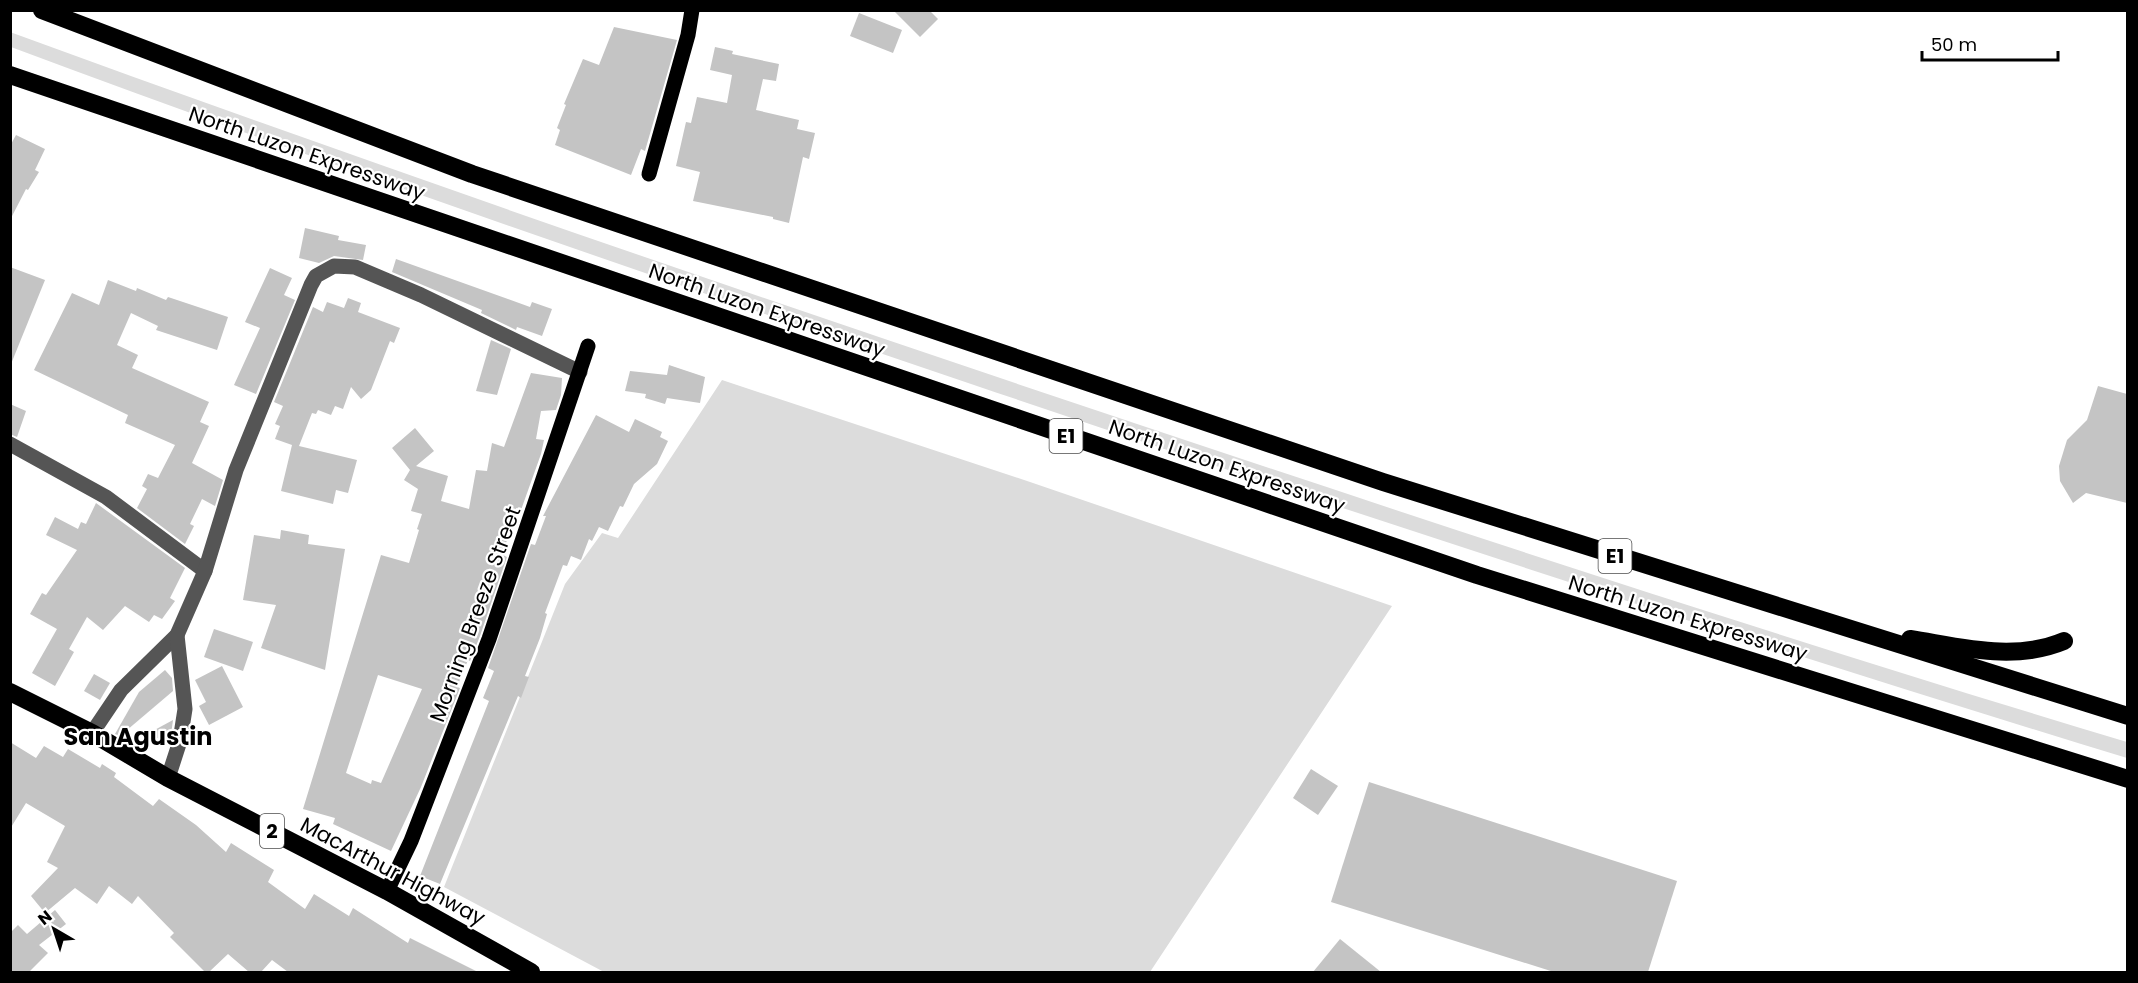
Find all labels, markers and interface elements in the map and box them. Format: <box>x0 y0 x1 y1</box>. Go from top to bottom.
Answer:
scale bar <box>1922 24 2058 62</box>
text: 50 m <box>1931 32 1977 57</box>
street label: North Luzon Expressway <box>185 99 429 207</box>
street label: North Luzon Expressway <box>645 256 889 364</box>
street label: North Luzon Expressway <box>1105 412 1349 520</box>
road number: E1 <box>1050 419 1082 453</box>
street label: Morning Breeze Street <box>422 502 528 726</box>
road number: E1 <box>1598 539 1632 573</box>
street label: North Luzon Expressway <box>1565 568 1811 668</box>
district label: San Agustin <box>64 720 212 753</box>
street label: MacArthur Highway <box>295 810 491 932</box>
road number: 2 <box>260 814 284 848</box>
north arrow <box>24 899 84 959</box>
text: N <box>33 905 57 930</box>

